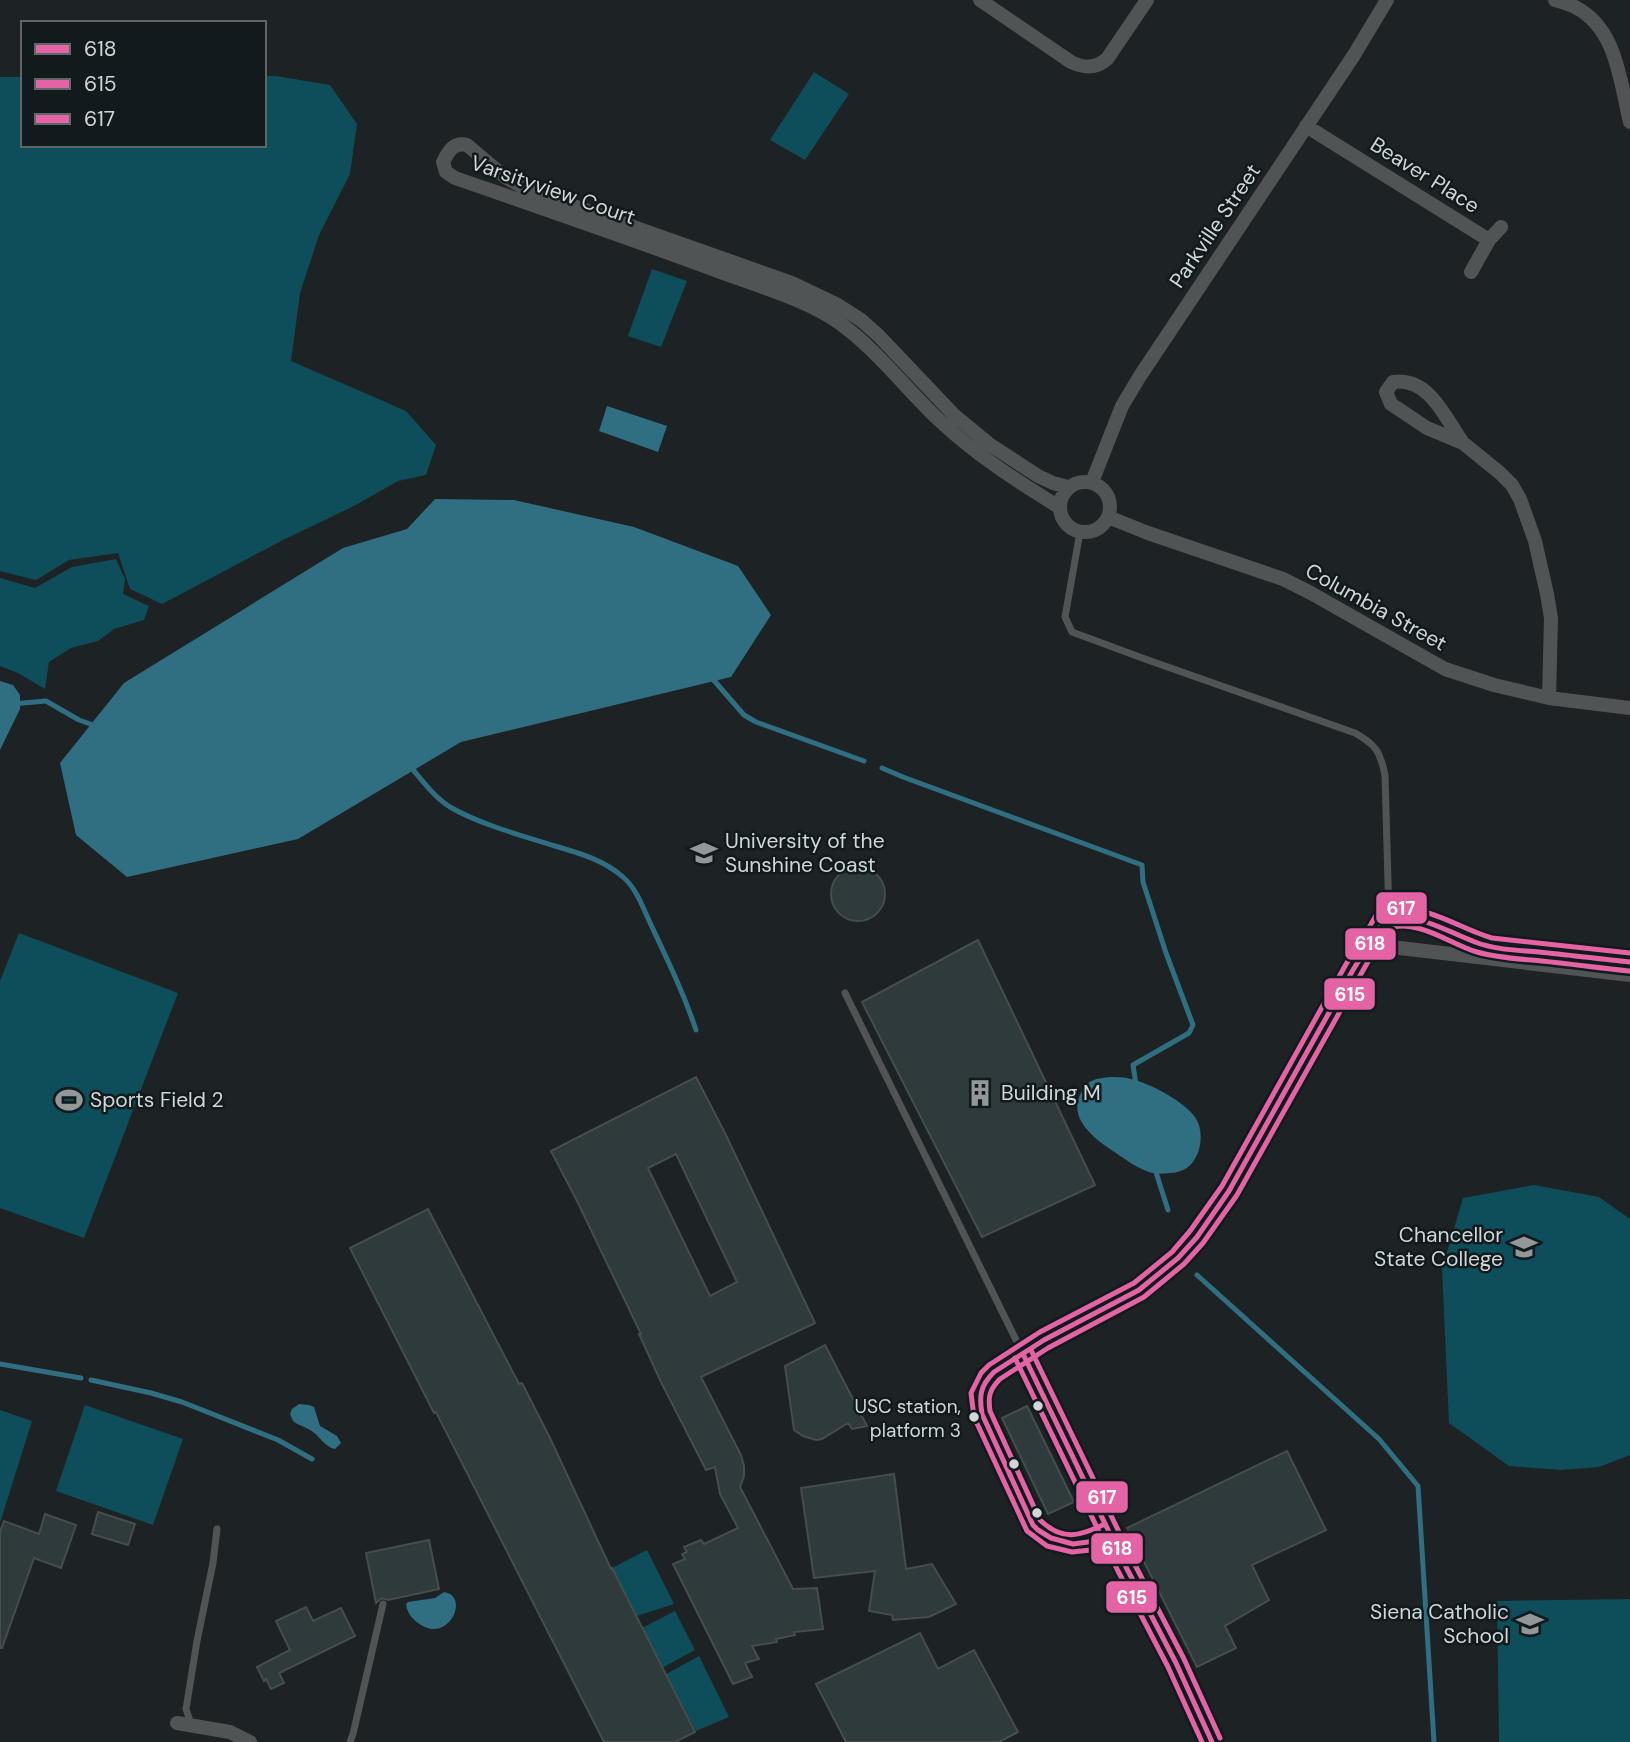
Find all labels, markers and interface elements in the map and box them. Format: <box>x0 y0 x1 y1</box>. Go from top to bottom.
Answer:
legend <box>21 21 266 147</box>
text: 618 <box>84 35 117 63</box>
text: 615 <box>84 70 117 98</box>
text: 617 <box>84 105 115 133</box>
street label: Beaver Place <box>1365 130 1485 220</box>
street label: Varsityview Court <box>467 149 639 231</box>
street label: Parkville Street <box>1163 158 1267 294</box>
street label: Columbia Street <box>1300 557 1452 657</box>
place label: University of the Sunshine Coast <box>725 827 885 879</box>
school or university icon: University of the Sunshine Coast <box>689 838 719 868</box>
line badge: 617 <box>1375 891 1428 925</box>
text: 617 <box>1386 896 1416 921</box>
line badge: 618 <box>1344 927 1397 961</box>
text: 618 <box>1355 931 1386 956</box>
line badge: 615 <box>1323 977 1376 1011</box>
text: 615 <box>1335 982 1365 1007</box>
building icon: Building M <box>965 1078 995 1108</box>
place label: Building M <box>1001 1079 1101 1107</box>
sports icon: Sports Field 2 <box>54 1085 84 1115</box>
place label: Sports Field 2 <box>90 1086 224 1114</box>
place label: Chancellor State College <box>1374 1221 1503 1273</box>
school or university icon: Chancellor State College <box>1509 1232 1539 1262</box>
place label: USC station, platform 3 <box>855 1394 961 1443</box>
unlabelled marker <box>1031 1399 1045 1413</box>
marker: USC station, platform 3 <box>967 1410 981 1424</box>
unlabelled marker <box>1007 1457 1021 1471</box>
line badge: 617 <box>1075 1480 1129 1514</box>
text: 617 <box>1087 1485 1117 1510</box>
unlabelled marker <box>1030 1506 1044 1520</box>
line badge: 618 <box>1090 1532 1144 1565</box>
text: 618 <box>1102 1536 1133 1561</box>
line badge: 615 <box>1105 1580 1158 1614</box>
text: 615 <box>1117 1585 1147 1610</box>
place label: Siena Catholic School <box>1370 1598 1509 1650</box>
school or university icon: Siena Catholic School <box>1515 1609 1545 1639</box>

